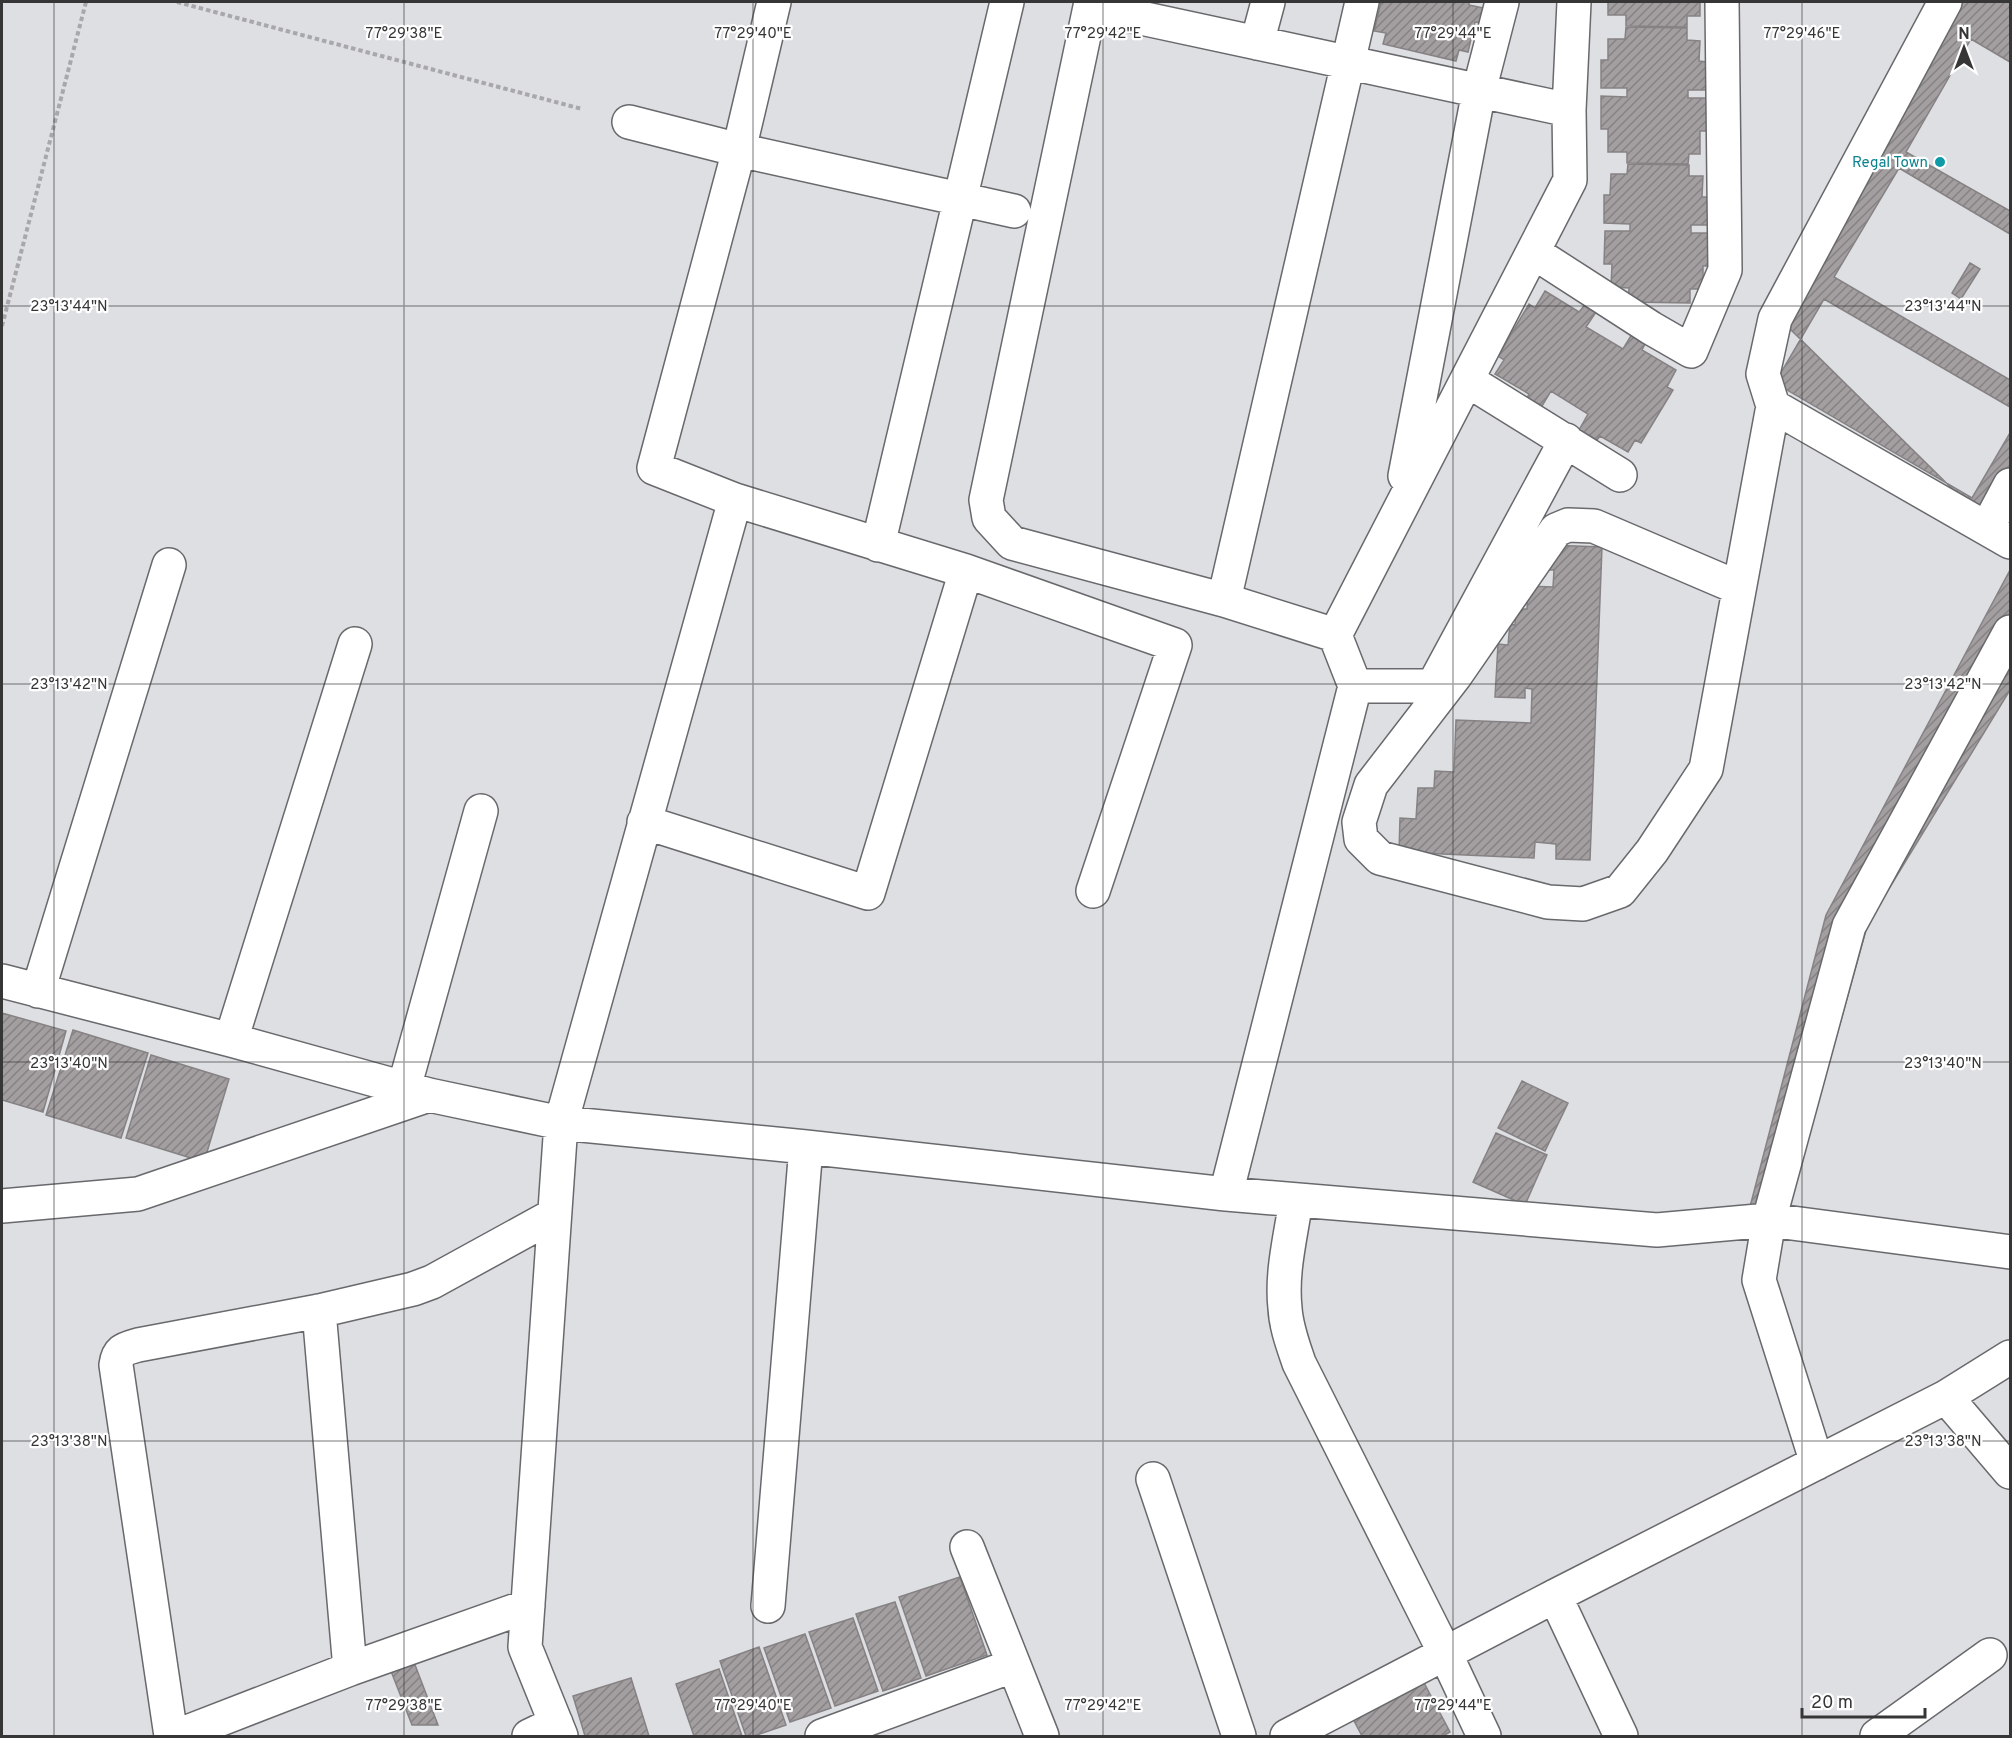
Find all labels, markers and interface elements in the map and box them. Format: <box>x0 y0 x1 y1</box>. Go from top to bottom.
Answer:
north arrow <box>1934 18 1994 78</box>
text: 77°29'38"E <box>366 25 442 44</box>
text: 77°29'40"E <box>714 25 792 44</box>
text: 77°29'42"E <box>1064 25 1142 44</box>
text: 77°29'44"E <box>1414 25 1492 44</box>
text: 77°29'46"E <box>1764 25 1840 44</box>
text: N <box>1958 25 1970 45</box>
place label: Regal Town <box>1852 154 1928 173</box>
marker: Regal Town <box>1933 155 1947 169</box>
text: 23°13'44"N <box>30 298 108 317</box>
text: 23°13'44"N <box>1904 298 1982 317</box>
text: 23°13'42"N <box>30 676 108 695</box>
text: 23°13'42"N <box>1904 676 1982 695</box>
text: 23°13'40"N <box>30 1055 108 1074</box>
text: 23°13'40"N <box>1904 1055 1982 1074</box>
text: 23°13'38"N <box>30 1433 108 1452</box>
text: 23°13'38"N <box>1904 1433 1982 1452</box>
scale bar <box>1802 1681 1925 1719</box>
text: 20 m <box>1811 1692 1853 1715</box>
text: 77°29'38"E <box>366 1697 442 1716</box>
text: 77°29'40"E <box>714 1697 792 1716</box>
text: 77°29'42"E <box>1064 1697 1142 1716</box>
text: 77°29'44"E <box>1414 1697 1492 1716</box>

